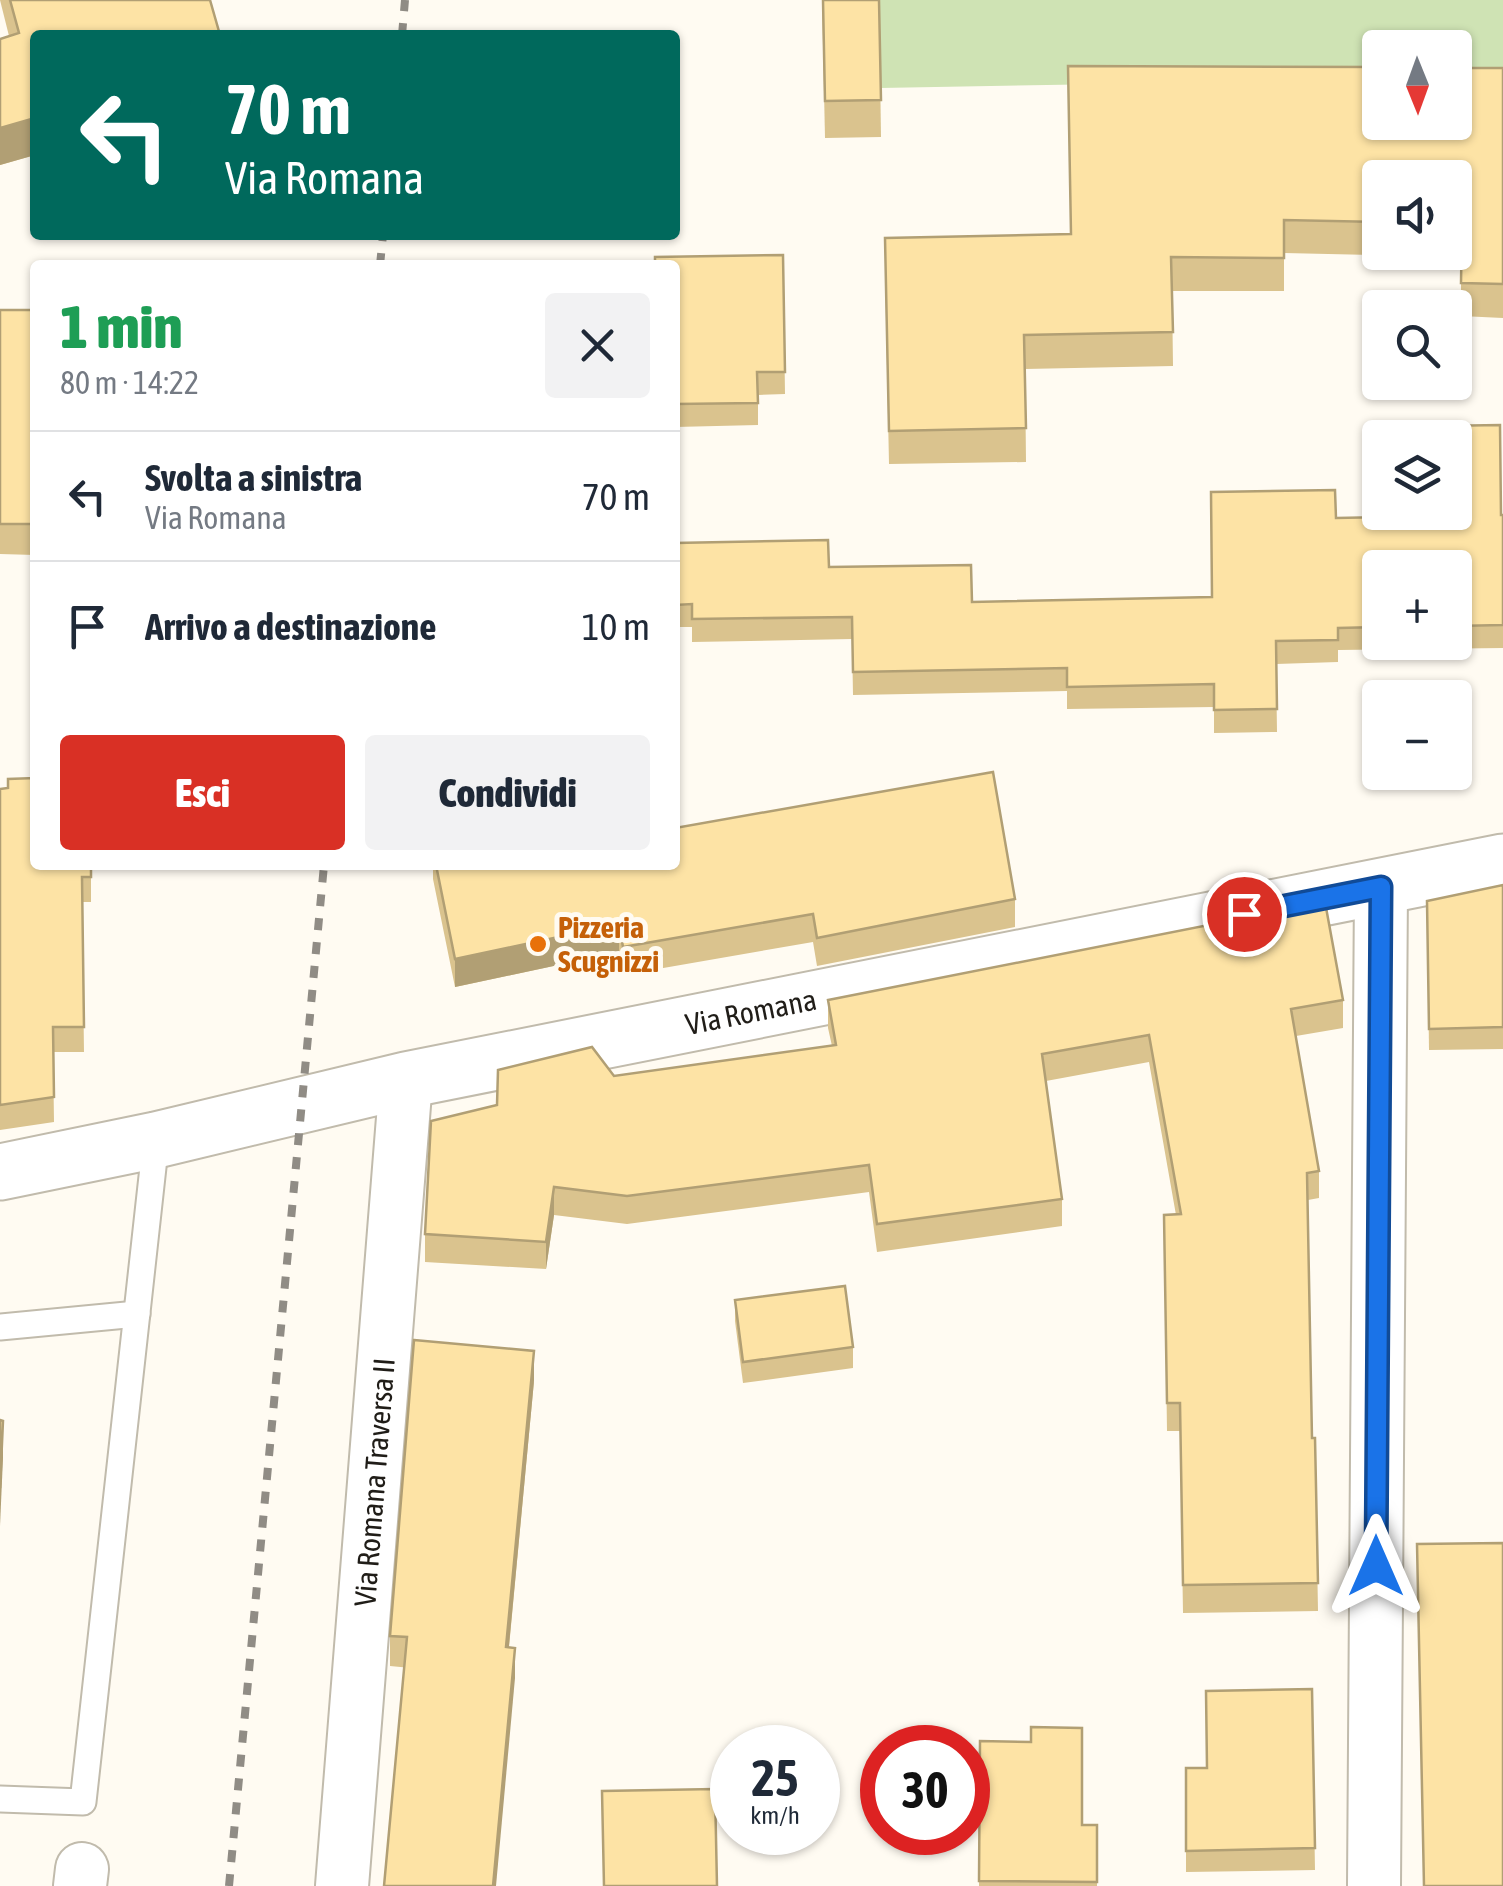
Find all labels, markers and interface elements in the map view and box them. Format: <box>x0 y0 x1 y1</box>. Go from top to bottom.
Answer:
north arrow <box>1362 30 1472 140</box>
map controls <box>1362 30 1472 790</box>
text: 70 m <box>225 69 351 149</box>
icon: left <box>60 70 190 200</box>
text: Via Romana <box>225 152 424 204</box>
button: sound <box>1362 160 1472 270</box>
button: search <box>1362 290 1472 400</box>
text: 1 min <box>60 292 183 361</box>
button: close <box>545 293 650 398</box>
text: 80 m · 14:22 <box>60 364 199 401</box>
button: layers <box>1362 420 1472 530</box>
text: Svolta a sinistra <box>145 456 362 499</box>
icon: left <box>60 469 115 524</box>
text: 70 m <box>582 475 650 518</box>
text: Via Romana <box>145 499 287 536</box>
button: + <box>1362 550 1472 660</box>
icon: arrive <box>60 599 115 654</box>
text: Arrivo a destinazione <box>145 605 436 648</box>
text: 10 m <box>582 605 650 648</box>
button: − <box>1362 680 1472 790</box>
button: Esci <box>60 735 345 850</box>
button: Condividi <box>365 735 650 850</box>
pin <box>1202 872 1287 957</box>
icon: arrive <box>1217 887 1272 942</box>
place label: Pizzeria Scugnizzi <box>558 910 659 978</box>
marker: Pizzeria Scugnizzi <box>527 933 549 955</box>
street label: Via Romana <box>682 982 819 1041</box>
street label: Via Romana Traversa II <box>347 1357 401 1608</box>
position arrow <box>1324 1514 1428 1618</box>
speed limit sign: 30 <box>860 1725 990 1855</box>
text: 25 <box>751 1749 798 1807</box>
text: km/h <box>750 1801 800 1829</box>

